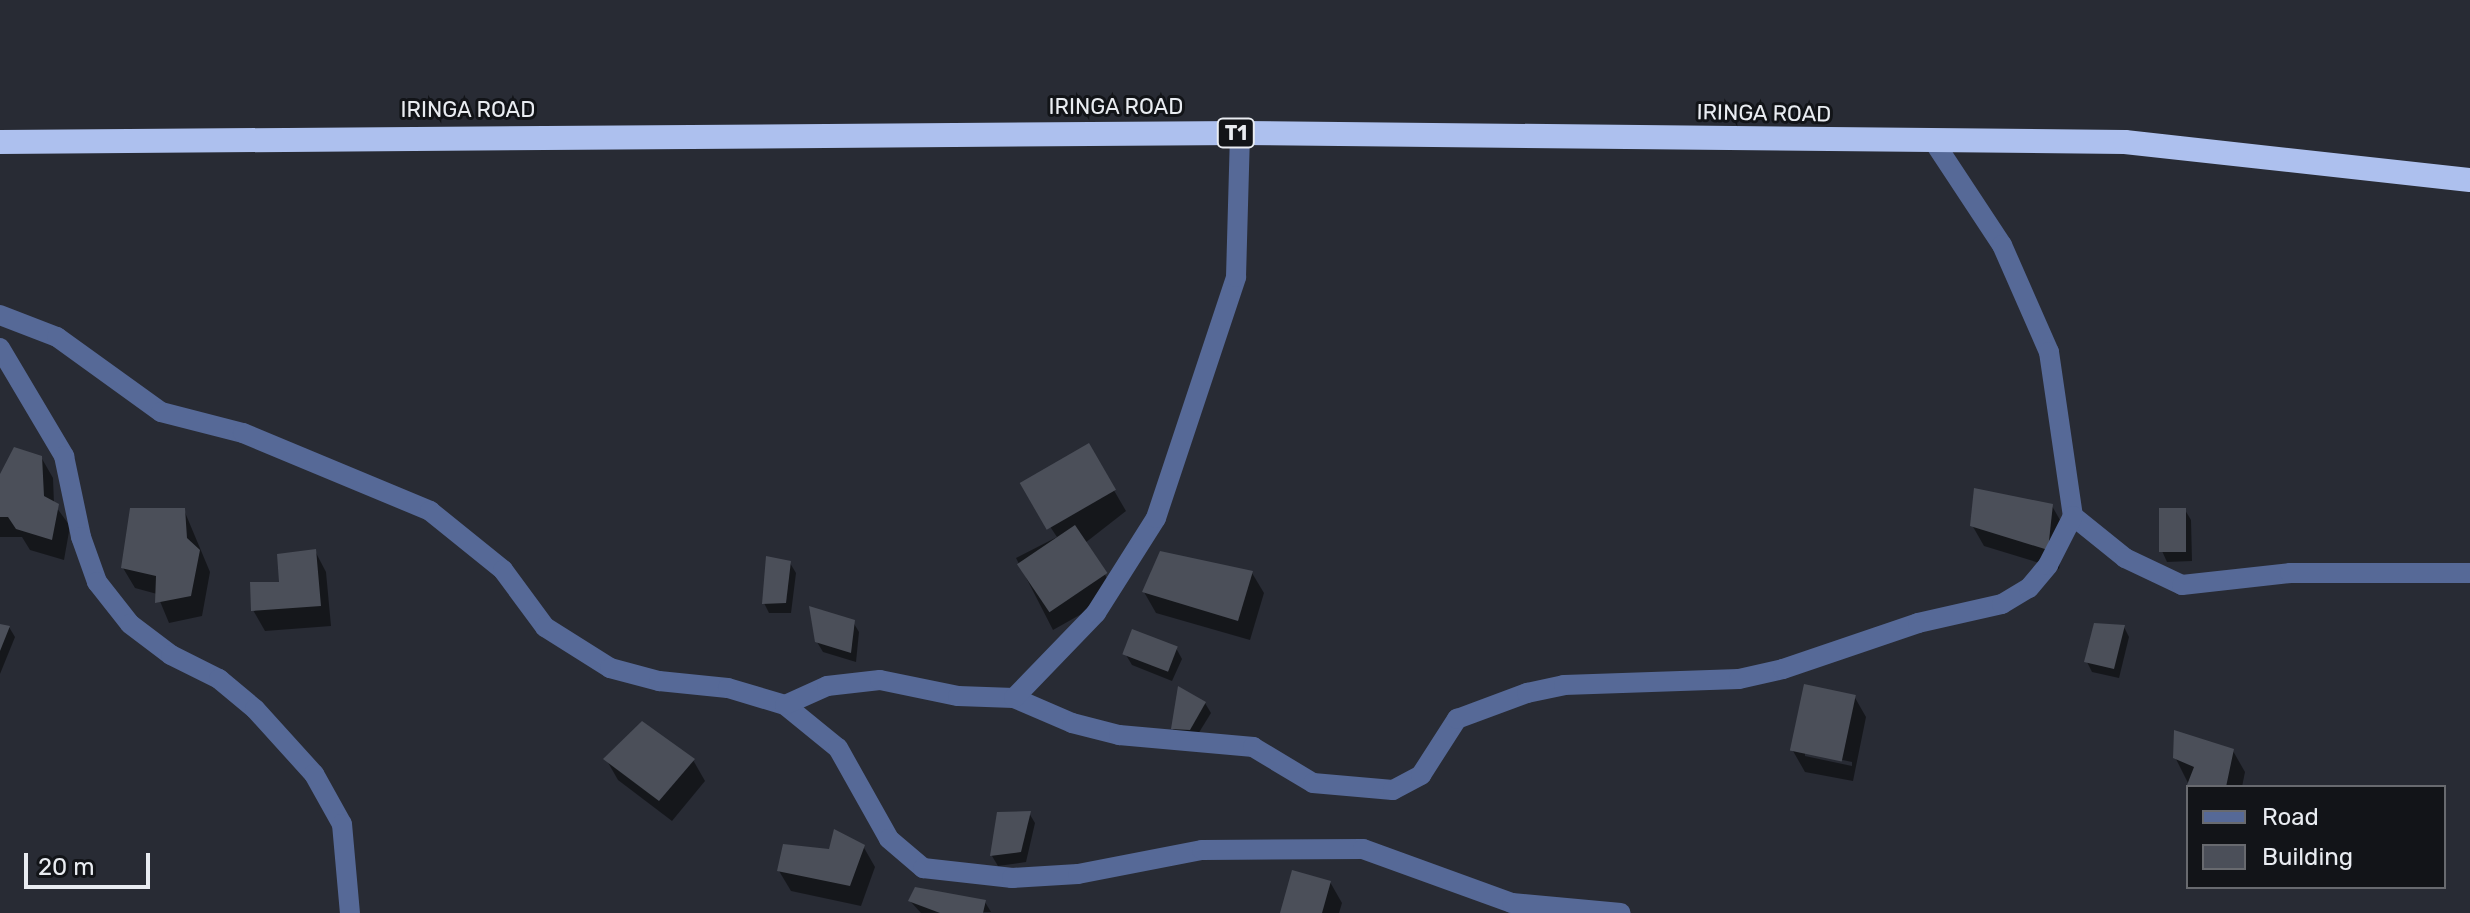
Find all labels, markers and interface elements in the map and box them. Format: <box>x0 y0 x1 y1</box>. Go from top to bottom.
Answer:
street label: IRINGA ROAD <box>1048 94 1184 120</box>
street label: IRINGA ROAD <box>400 97 536 123</box>
street label: IRINGA ROAD <box>1696 99 1832 127</box>
road number: T1 <box>1216 117 1256 149</box>
legend <box>2186 785 2446 889</box>
text: Road <box>2262 803 2319 831</box>
scale bar <box>28 837 154 887</box>
text: Building <box>2262 843 2353 871</box>
text: 20 m <box>38 853 95 881</box>

